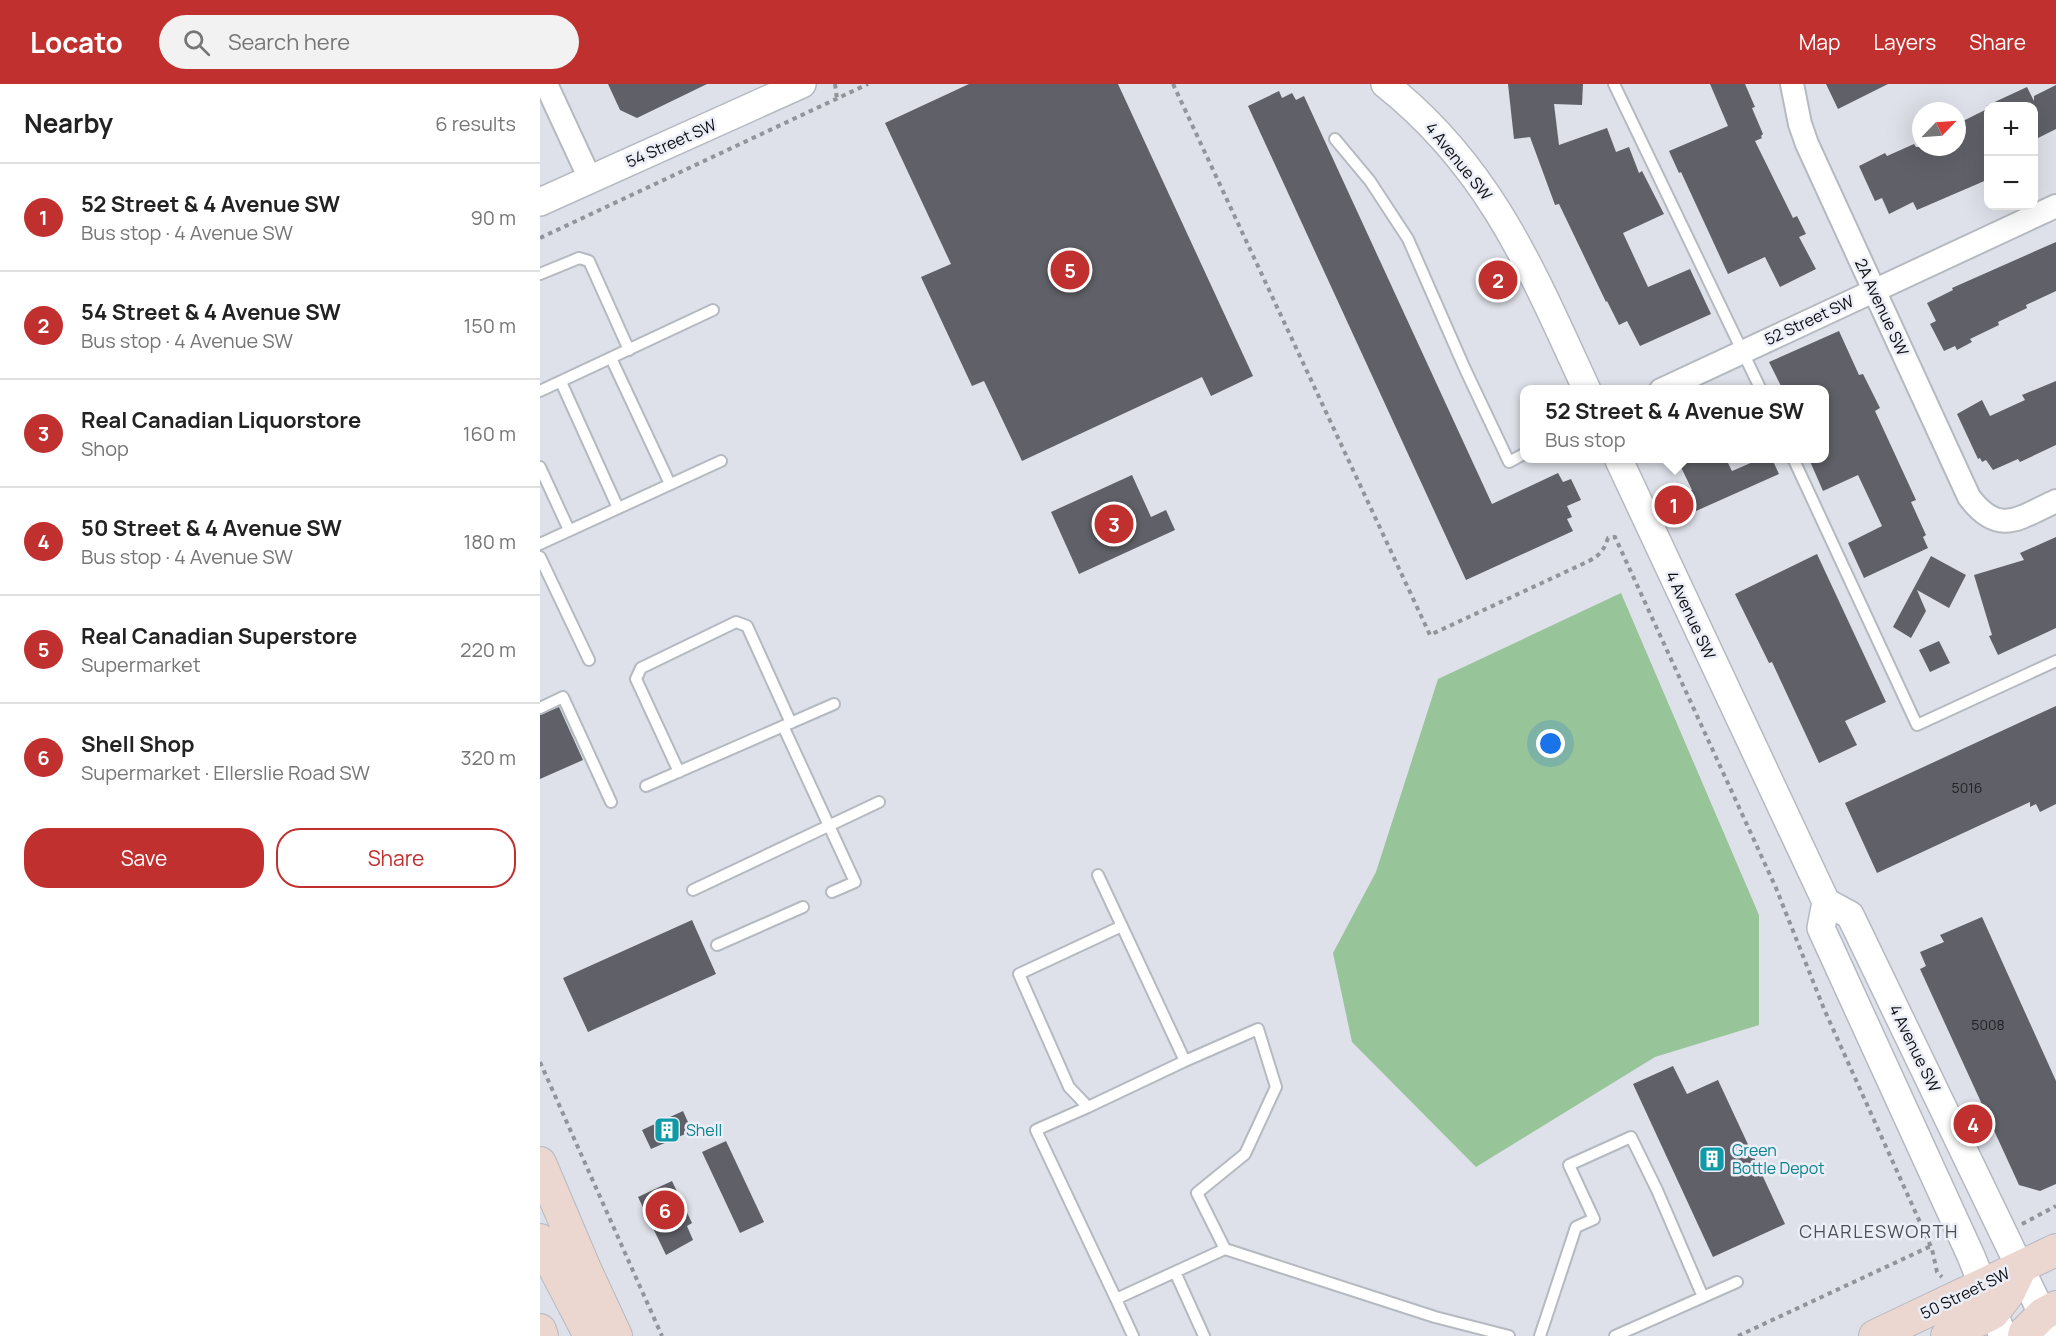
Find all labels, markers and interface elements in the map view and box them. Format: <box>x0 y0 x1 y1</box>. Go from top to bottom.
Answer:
search box <box>159 15 579 69</box>
text: Locato <box>30 23 123 61</box>
icon: search <box>180 26 213 59</box>
text: Search here <box>228 27 350 57</box>
text: Map <box>1799 28 1840 56</box>
text: Layers <box>1873 28 1936 56</box>
text: Share <box>1969 28 2026 56</box>
north arrow <box>1912 102 1966 156</box>
map controls <box>1984 102 2038 210</box>
button: + <box>1984 102 2038 156</box>
text: Nearby <box>24 105 113 141</box>
text: 6 results <box>435 110 516 137</box>
street label: 54 Street SW <box>622 113 720 173</box>
street label: 4 Avenue SW <box>1421 117 1497 205</box>
button: − <box>1984 156 2038 210</box>
text: 52 Street & 4 Avenue SW <box>81 189 340 219</box>
text: 1 <box>39 204 48 231</box>
text: 90 m <box>470 204 516 231</box>
text: Bus stop · 4 Avenue SW <box>81 219 293 246</box>
pin: 5 <box>1050 248 1090 292</box>
street label: 2A Avenue SW <box>1850 255 1914 359</box>
pin: 2 <box>1478 258 1518 302</box>
street label: 52 Street SW <box>1761 290 1857 350</box>
text: 54 Street & 4 Avenue SW <box>81 297 341 327</box>
text: 2 <box>38 312 49 339</box>
text: 150 m <box>463 312 516 339</box>
text: Bus stop · 4 Avenue SW <box>81 327 293 354</box>
popup <box>1520 385 1829 463</box>
text: 52 Street & 4 Avenue SW <box>1545 396 1804 426</box>
text: Real Canadian Liquorstore <box>81 405 361 435</box>
text: 3 <box>38 420 49 447</box>
text: 160 m <box>463 420 516 447</box>
text: Bus stop <box>1545 426 1626 453</box>
text: Shop <box>81 435 129 462</box>
pin: 1 <box>1654 482 1694 528</box>
pin: 3 <box>1094 502 1134 546</box>
text: 50 Street & 4 Avenue SW <box>81 513 342 543</box>
text: 4 <box>37 528 50 555</box>
text: 180 m <box>463 528 516 555</box>
text: Bus stop · 4 Avenue SW <box>81 543 293 570</box>
street label: 4 Avenue SW <box>1661 567 1721 663</box>
text: Real Canadian Superstore <box>81 621 357 651</box>
text: 5 <box>38 636 49 663</box>
text: 220 m <box>460 636 516 663</box>
text: Supermarket <box>81 651 201 678</box>
text: Shell Shop <box>81 729 195 759</box>
your location <box>1536 729 1565 758</box>
text: 6 <box>37 744 50 771</box>
text: 320 m <box>460 744 516 771</box>
text: Supermarket · Ellerslie Road SW <box>81 759 370 786</box>
house number: 5016 <box>1952 778 1982 797</box>
button: Save <box>24 828 264 888</box>
button: Share <box>276 828 516 888</box>
street label: 4 Avenue SW <box>1884 1000 1946 1096</box>
house number: 5008 <box>1971 1015 2005 1034</box>
pin: 4 <box>1954 1102 1992 1146</box>
building icon: Shell <box>652 1115 682 1145</box>
place label: Shell <box>686 1119 722 1141</box>
place label: Green Bottle Depot <box>1732 1139 1825 1179</box>
building icon: Green Bottle Depot <box>1697 1144 1727 1174</box>
pin: 6 <box>646 1188 684 1232</box>
district label: CHARLESWORTH <box>1799 1219 1959 1243</box>
street label: 50 Street SW <box>1917 1262 2013 1324</box>

